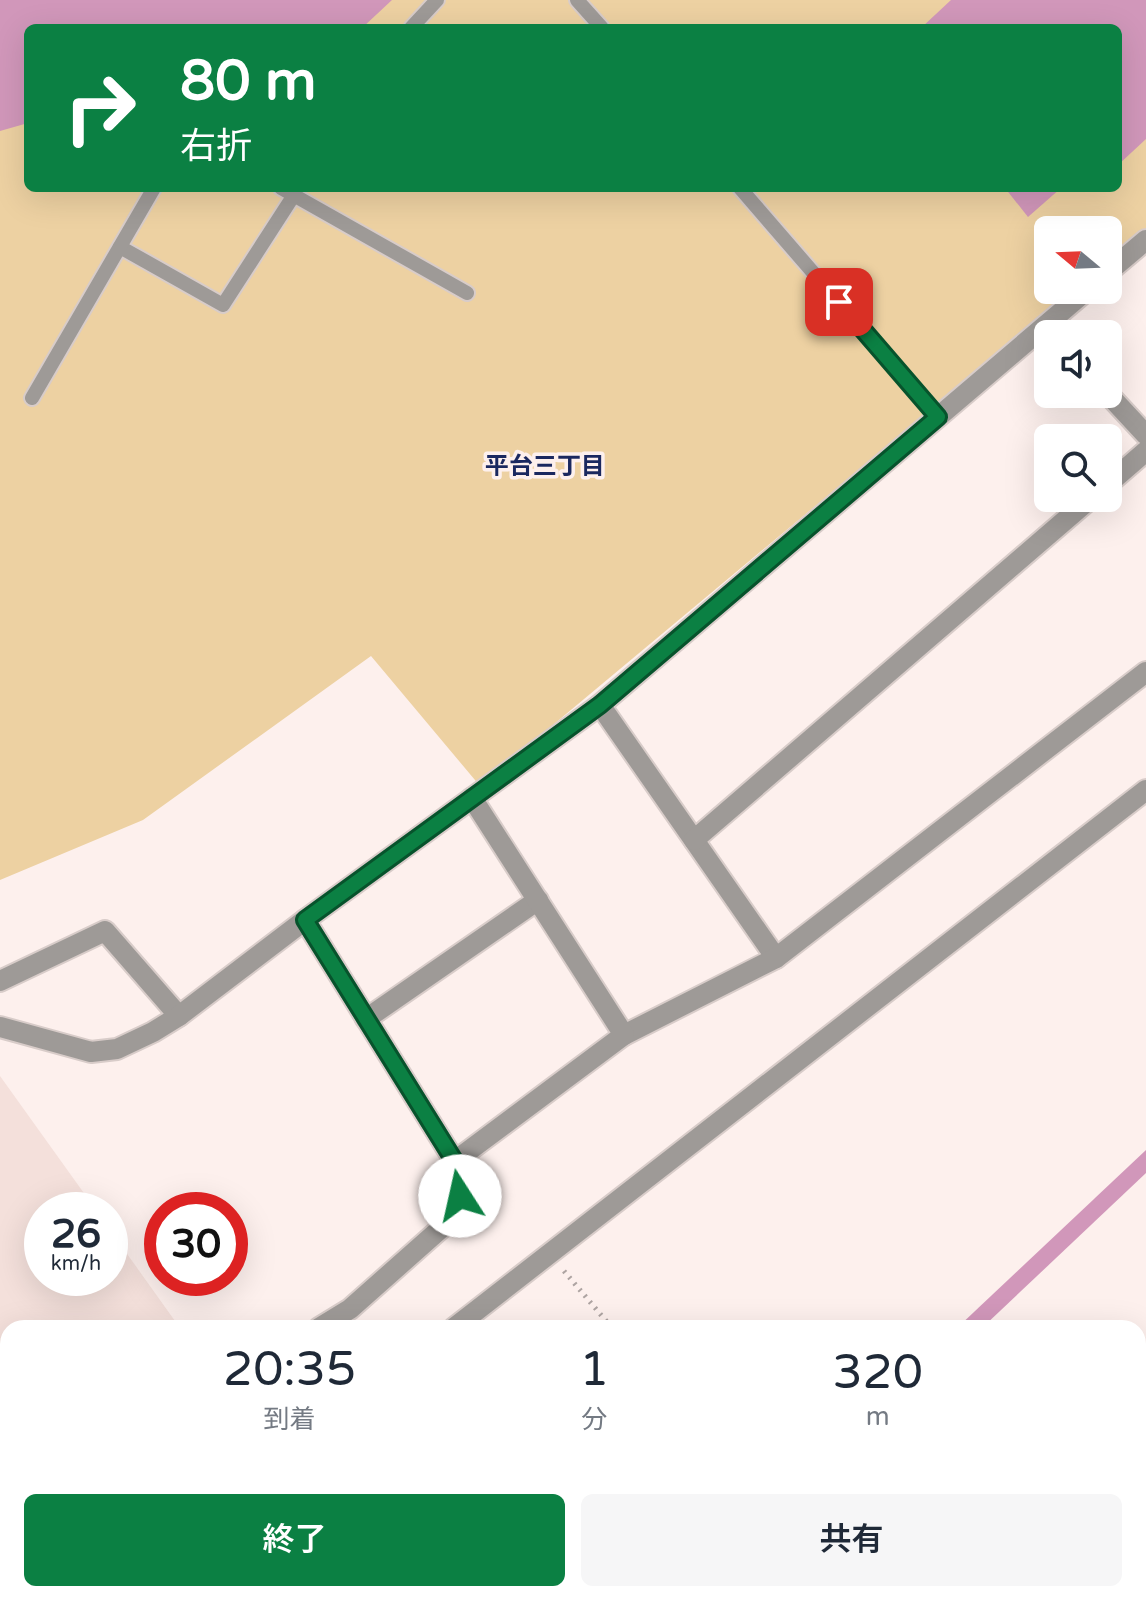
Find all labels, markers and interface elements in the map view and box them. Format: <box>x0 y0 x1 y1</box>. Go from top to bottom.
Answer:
text: 80 m <box>180 48 316 115</box>
icon: right <box>48 56 152 160</box>
text: 右折 <box>180 125 252 168</box>
north arrow <box>1034 216 1122 304</box>
map controls <box>1034 216 1122 512</box>
pin <box>805 268 873 336</box>
icon: arrive <box>817 280 861 324</box>
button: sound <box>1034 320 1122 408</box>
button: search <box>1034 424 1122 512</box>
district label: 平台三丁目 <box>485 452 605 481</box>
position arrow <box>418 1154 502 1238</box>
speed limit sign: 30 <box>144 1192 248 1296</box>
text: 26 <box>51 1210 101 1258</box>
text: km/h <box>51 1252 101 1276</box>
text: 20:35 <box>223 1341 356 1399</box>
text: 1 <box>579 1341 609 1399</box>
text: 320 <box>832 1344 923 1402</box>
text: m <box>866 1401 890 1432</box>
text: 到着 <box>264 1404 316 1435</box>
text: 分 <box>581 1404 607 1435</box>
button: 終了 <box>24 1494 565 1586</box>
button: 共有 <box>581 1494 1122 1586</box>

